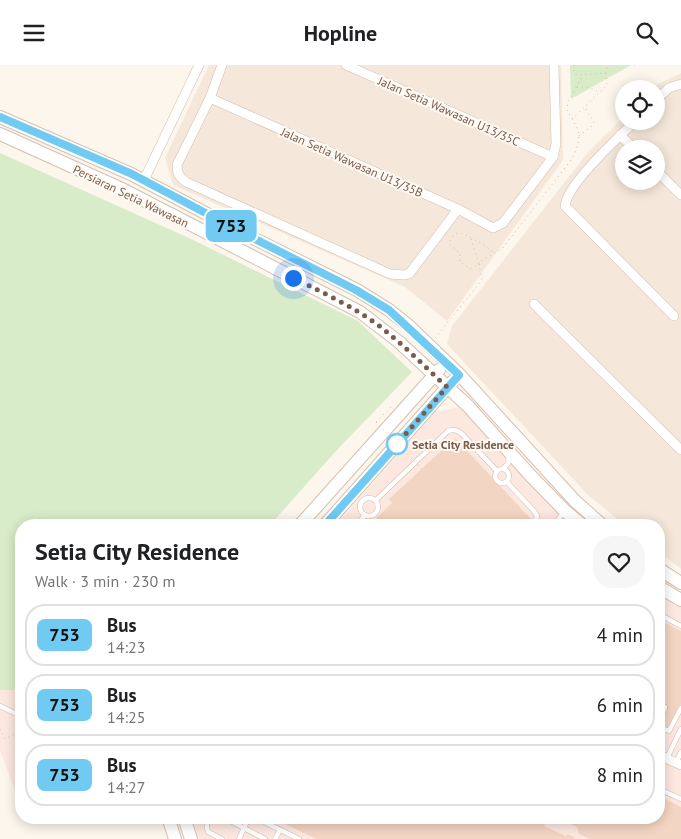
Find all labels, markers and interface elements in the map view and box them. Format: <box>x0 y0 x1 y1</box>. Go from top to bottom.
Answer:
icon: menu <box>20 19 48 47</box>
text: Hopline <box>304 19 377 47</box>
icon: search <box>633 19 661 47</box>
street label: Jalan Setia Wawasan U13/35C <box>375 73 522 149</box>
map controls <box>615 80 665 190</box>
button: locate <box>615 80 665 130</box>
street label: Jalan Setia Wawasan U13/35B <box>278 124 425 200</box>
button: layers <box>615 140 665 190</box>
street label: Persiaran Setia Wawasan <box>71 161 191 231</box>
line badge: 753 <box>202 210 260 242</box>
text: 753 <box>216 214 246 237</box>
your location <box>281 266 306 291</box>
marker: Setia City Residence <box>386 433 408 455</box>
place label: Setia City Residence <box>412 437 514 452</box>
text: Setia City Residence <box>35 536 239 567</box>
button: heart <box>593 536 645 588</box>
text: Walk · 3 min · 230 m <box>35 571 175 591</box>
text: Bus <box>107 613 136 637</box>
text: 753 <box>49 623 80 646</box>
text: 4 min <box>597 623 643 647</box>
text: 14:23 <box>107 637 145 657</box>
text: Bus <box>107 683 136 707</box>
text: 753 <box>49 693 80 716</box>
text: 6 min <box>597 693 643 717</box>
text: 14:25 <box>107 707 145 727</box>
text: Bus <box>107 753 136 777</box>
text: 753 <box>49 763 80 786</box>
text: 8 min <box>597 763 643 787</box>
text: 14:27 <box>107 777 145 797</box>

